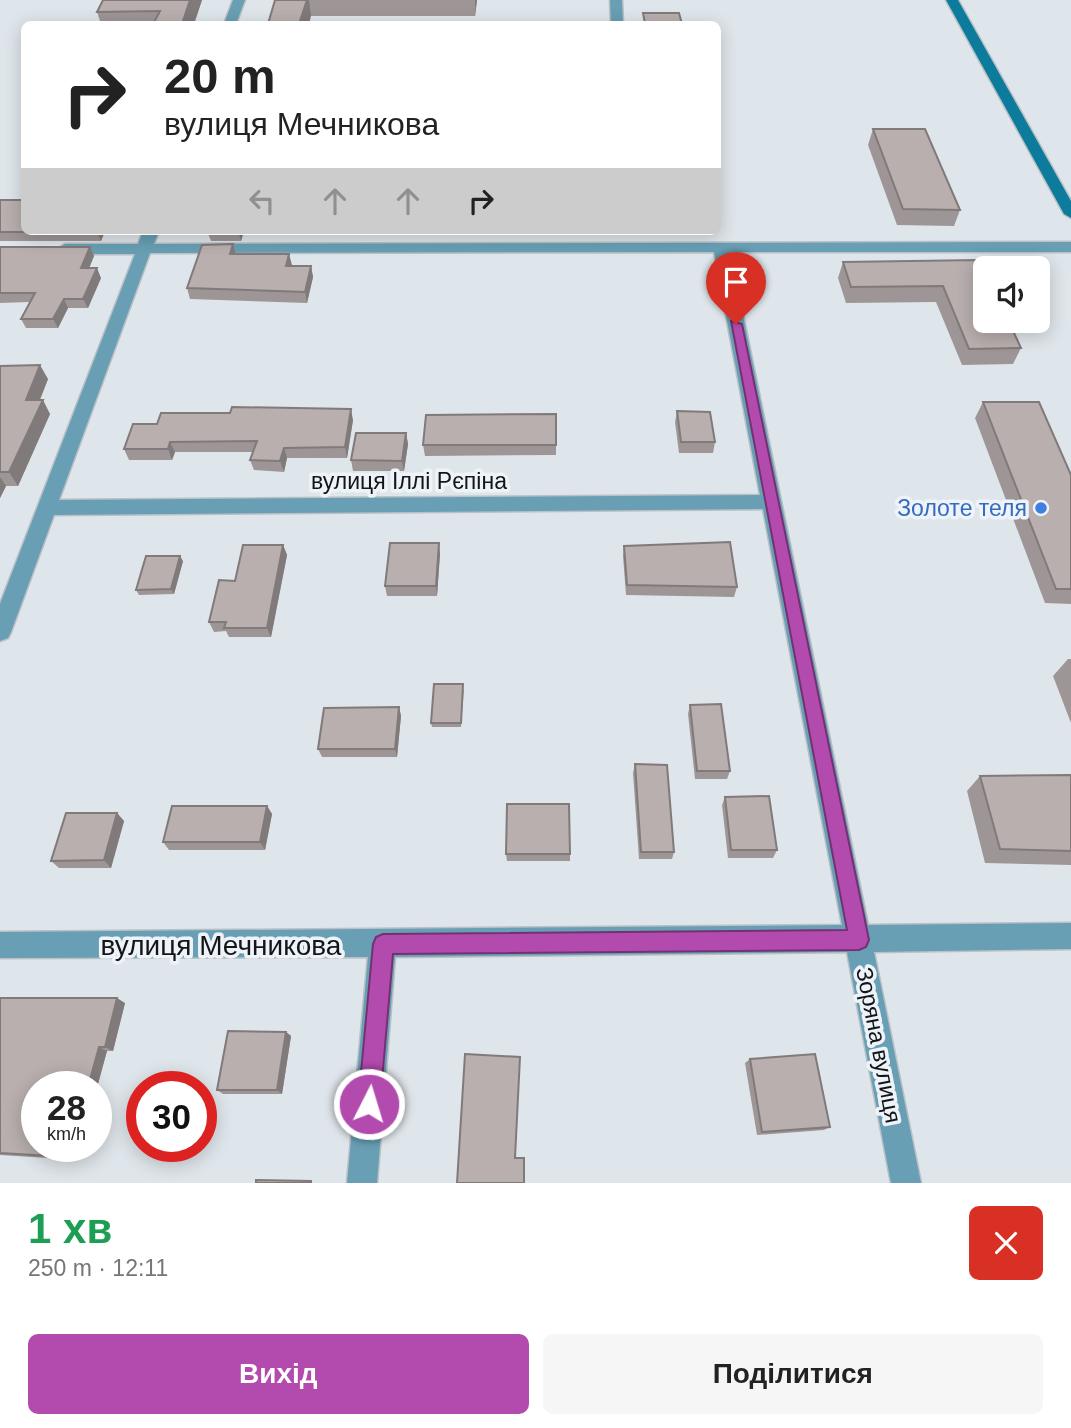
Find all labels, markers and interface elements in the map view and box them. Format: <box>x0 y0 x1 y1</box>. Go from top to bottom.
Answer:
icon: right <box>49 49 140 140</box>
text: 20 m <box>164 49 276 103</box>
text: вулиця Мечникова <box>164 106 439 142</box>
icon: left <box>243 182 281 220</box>
icon: ahead <box>316 182 354 220</box>
icon: ahead <box>389 182 427 220</box>
icon: right <box>462 182 500 220</box>
pin <box>706 252 766 324</box>
map controls <box>973 256 1050 333</box>
button: sound <box>973 256 1050 333</box>
icon: arrive <box>717 263 755 301</box>
street label: вулиця Іллі Рєпіна <box>311 468 507 494</box>
place label: Золоте теля <box>897 495 1027 521</box>
marker: Золоте теля <box>1033 500 1049 516</box>
street label: вулиця Мечникова <box>101 930 342 961</box>
street label: Зоряна вулиця <box>851 965 907 1125</box>
position arrow <box>332 1067 406 1141</box>
speed limit sign: 30 <box>126 1071 217 1162</box>
text: 28 <box>47 1088 86 1127</box>
text: km/h <box>47 1124 86 1144</box>
text: 1 хв <box>28 1205 112 1252</box>
button: close <box>969 1206 1043 1280</box>
text: 250 m · 12:11 <box>28 1255 168 1281</box>
button: Вихід <box>28 1334 529 1414</box>
button: Поділитися <box>543 1334 1043 1414</box>

